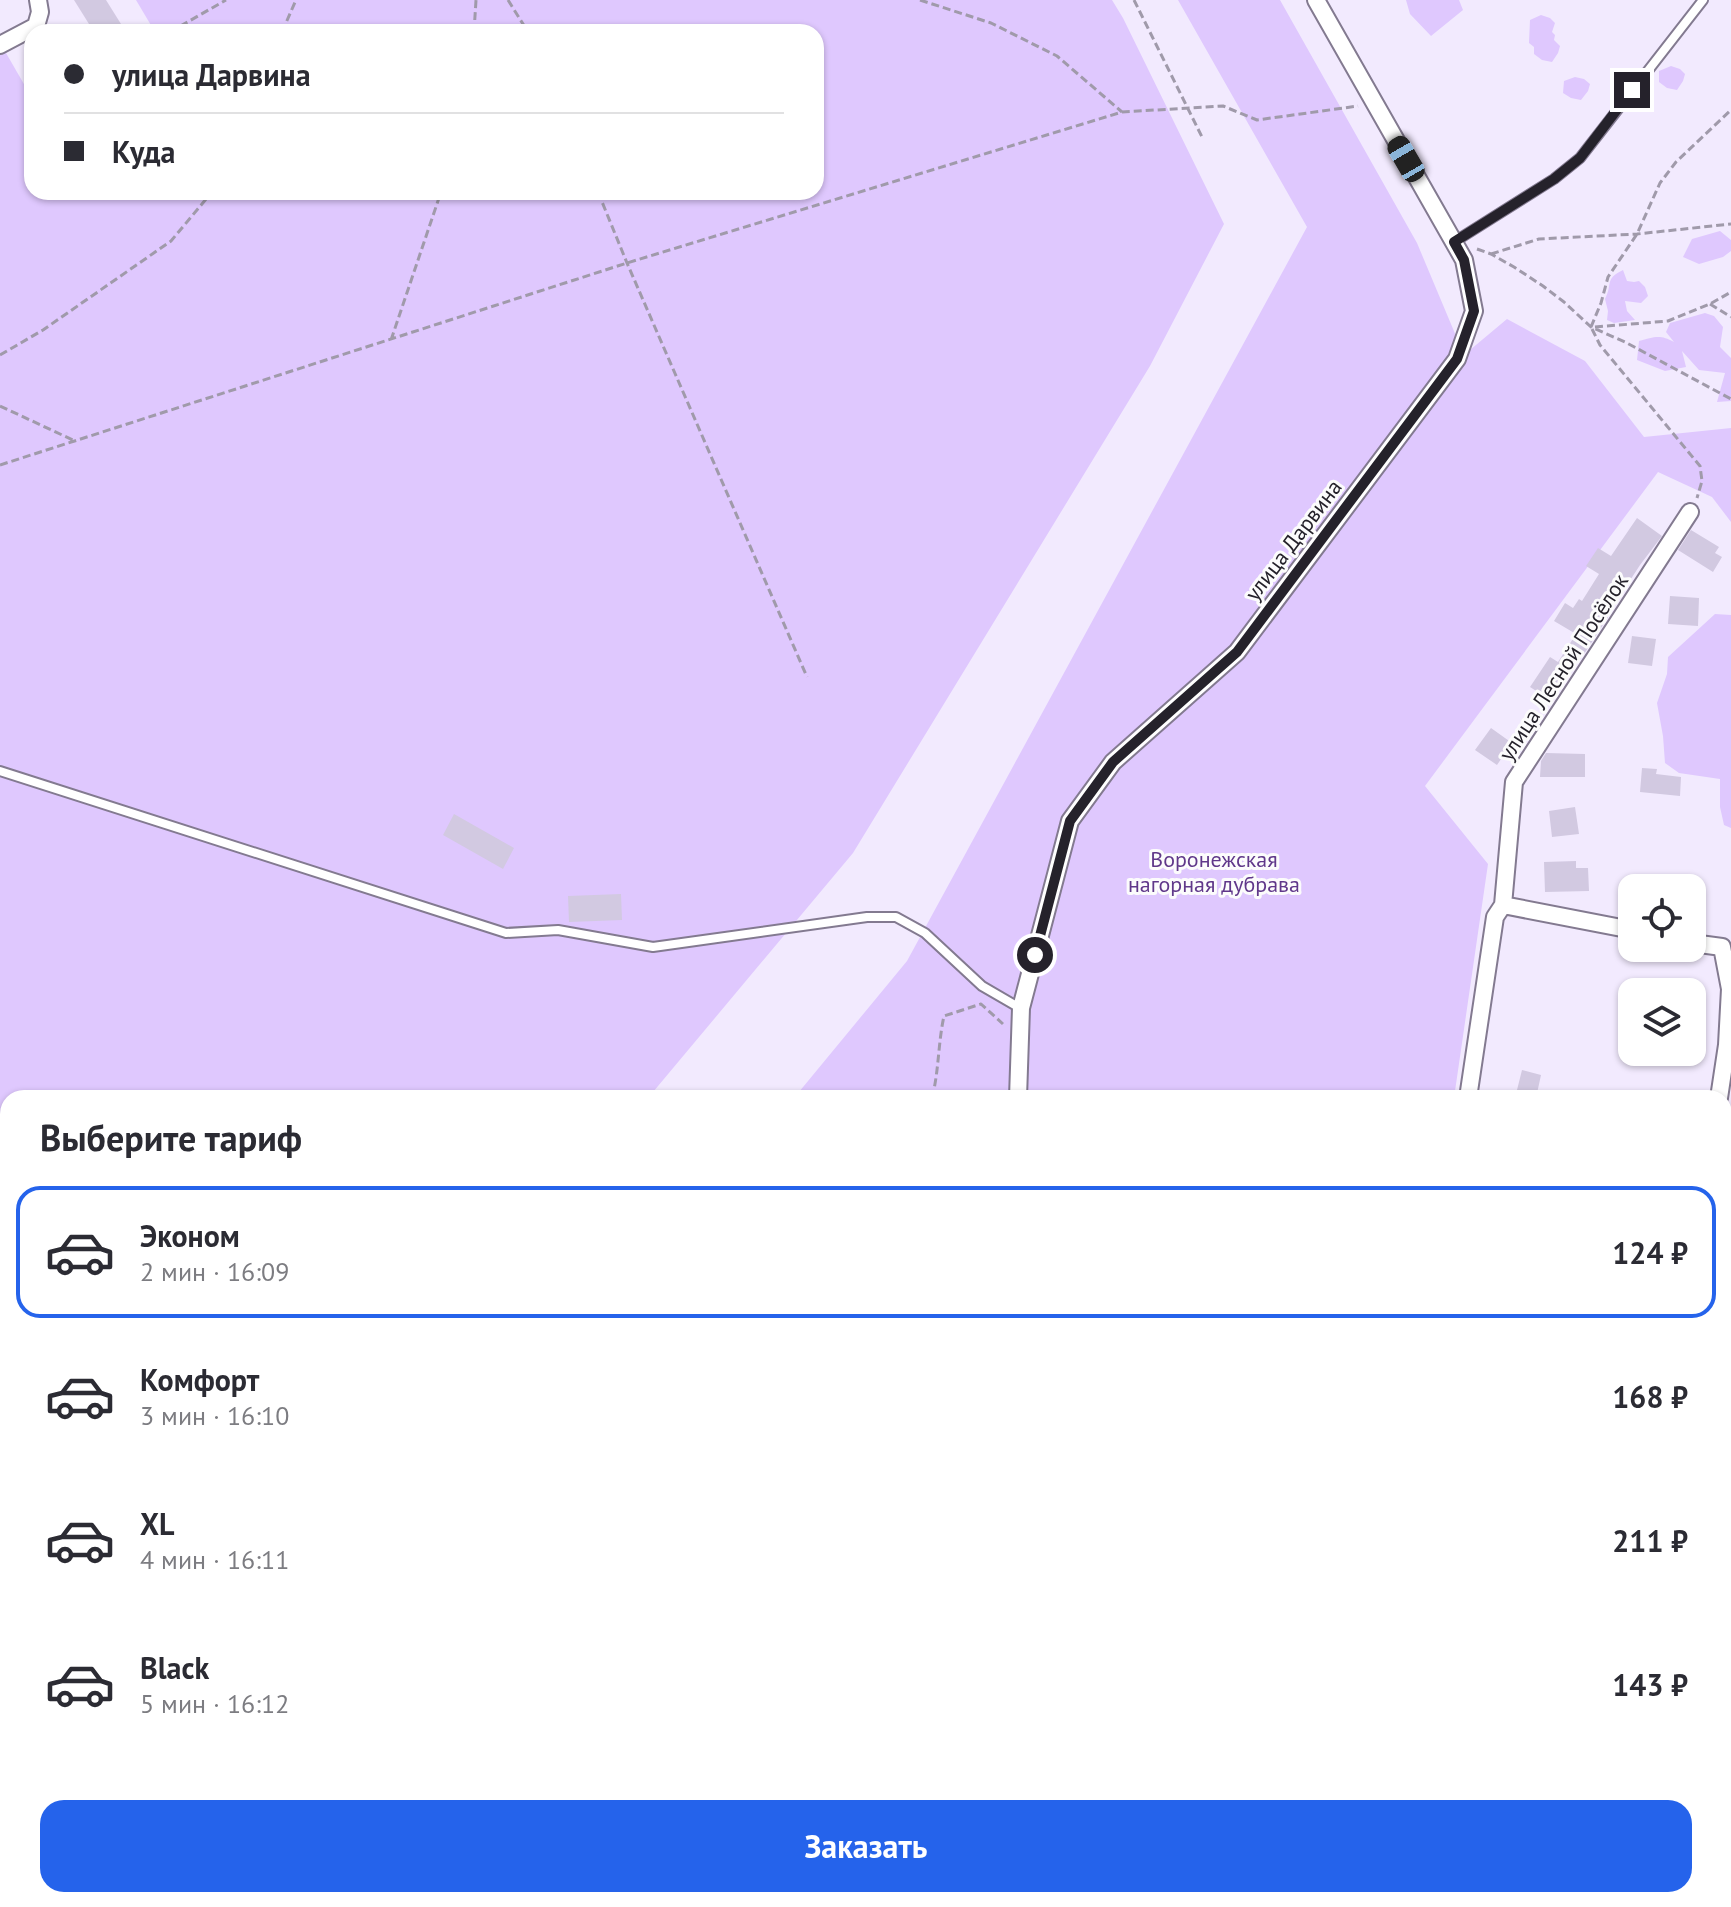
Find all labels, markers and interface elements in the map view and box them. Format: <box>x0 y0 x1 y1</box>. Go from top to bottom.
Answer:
text: улица Дарвина <box>112 55 311 94</box>
route end <box>1614 72 1650 108</box>
text: Куда <box>112 132 175 171</box>
car <box>1384 132 1428 186</box>
street label: улица Дарвина <box>1238 474 1348 606</box>
street label: улица Лесной Посёлок <box>1492 568 1634 766</box>
park label: Воронежская нагорная дубрава <box>1128 845 1300 898</box>
map controls <box>1618 874 1706 1066</box>
button: locate <box>1618 874 1706 962</box>
route start <box>1017 937 1053 973</box>
button: layers <box>1618 978 1706 1066</box>
text: Выберите тариф <box>40 1114 302 1161</box>
icon: car <box>44 1216 116 1288</box>
text: Эконом <box>140 1216 240 1255</box>
text: 124 ₽ <box>1612 1233 1688 1272</box>
text: 2 мин · 16:09 <box>140 1255 289 1288</box>
icon: car <box>44 1360 116 1432</box>
text: Комфорт <box>140 1360 259 1399</box>
text: 168 ₽ <box>1612 1377 1688 1416</box>
text: 3 мин · 16:10 <box>140 1399 289 1432</box>
icon: car <box>44 1504 116 1576</box>
text: XL <box>140 1504 174 1543</box>
text: 211 ₽ <box>1612 1521 1688 1560</box>
text: 4 мин · 16:11 <box>140 1543 289 1576</box>
icon: car <box>44 1648 116 1720</box>
text: Black <box>140 1648 209 1687</box>
text: 143 ₽ <box>1612 1665 1688 1704</box>
text: 5 мин · 16:12 <box>140 1687 289 1720</box>
button: Заказать <box>40 1800 1692 1892</box>

